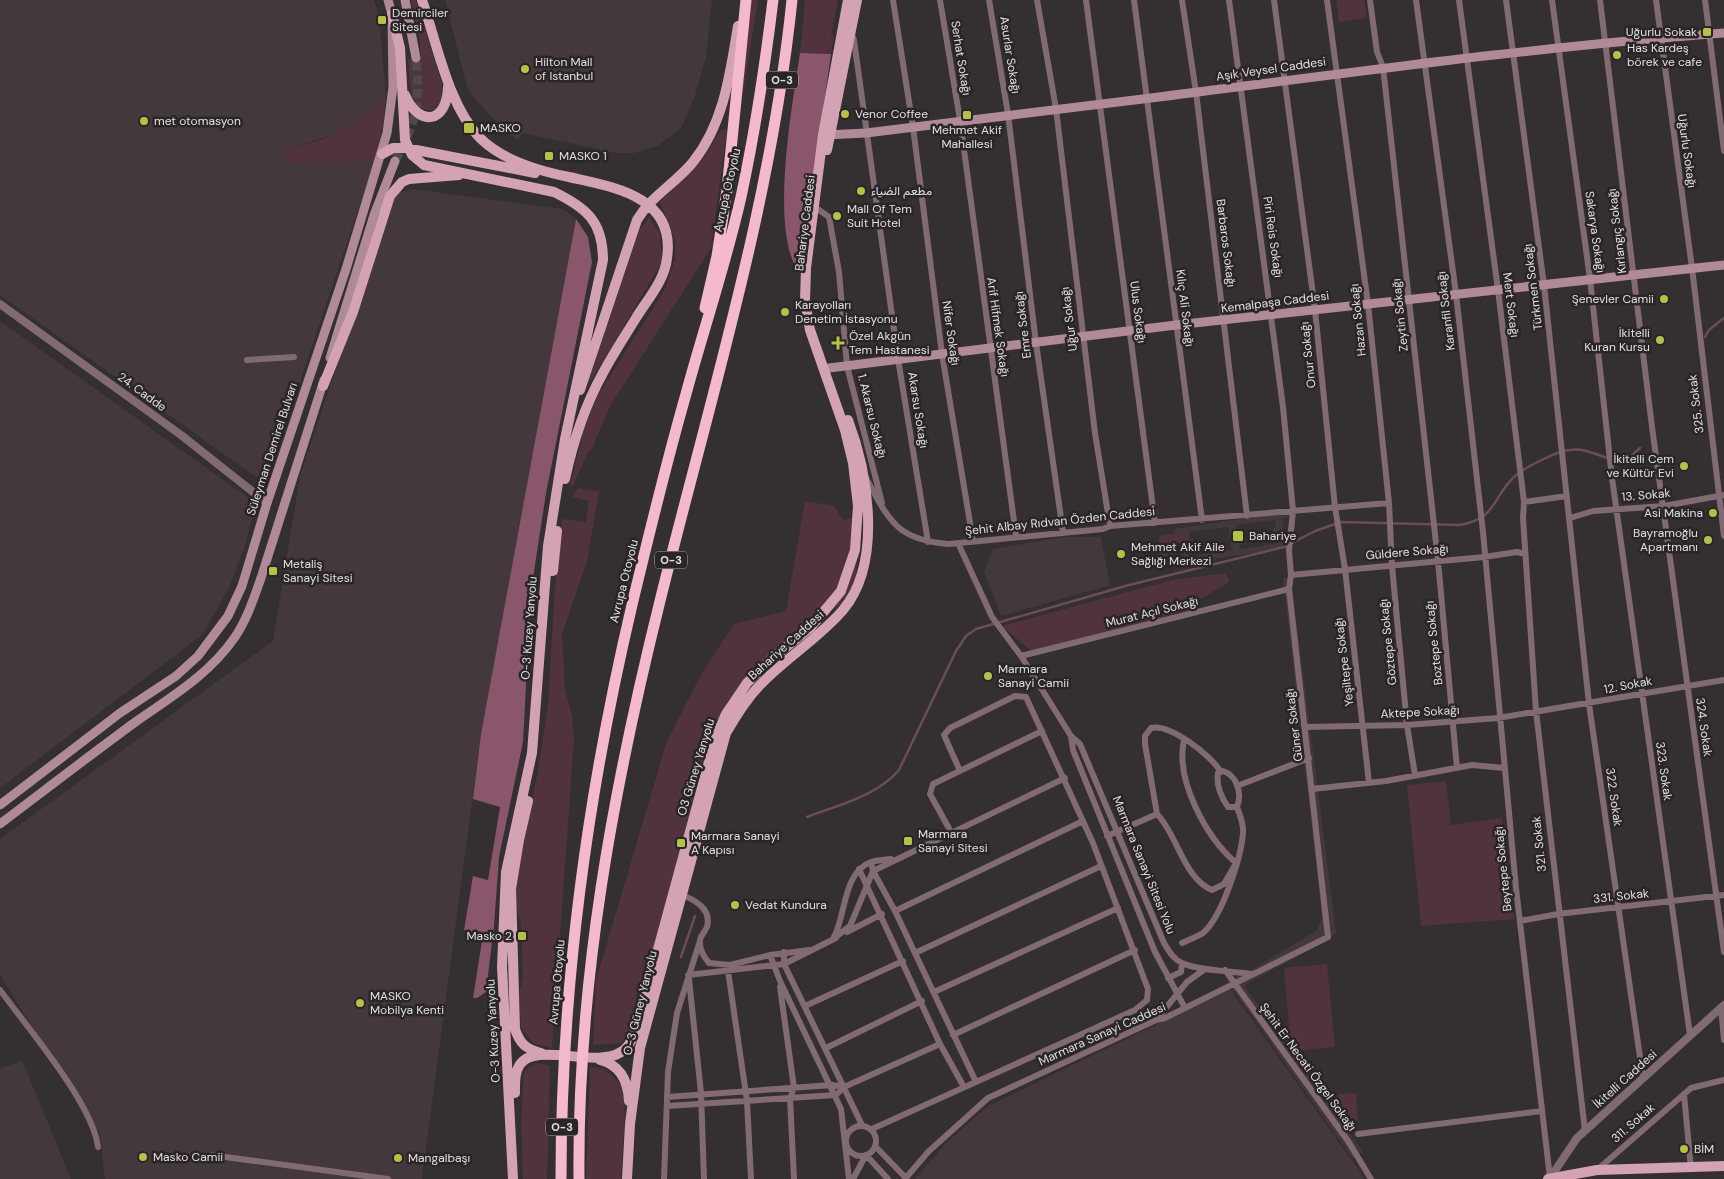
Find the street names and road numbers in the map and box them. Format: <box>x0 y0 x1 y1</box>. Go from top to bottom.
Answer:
street label: Asurlar Sokağı <box>996 15 1024 95</box>
street label: Serhat Sokağı <box>947 20 975 96</box>
street label: Aşık Veysel Caddesi <box>1215 53 1327 85</box>
road number: O-3 <box>766 72 798 88</box>
street label: Uğurlu Sokağı <box>1674 113 1700 189</box>
street label: Avrupa Otoyolu <box>710 146 744 233</box>
street label: Bahariye Caddesi <box>791 174 819 272</box>
street label: Kırlangıç Sokağı <box>1604 188 1630 274</box>
street label: Sakarya Sokağı <box>1581 190 1609 274</box>
street label: Piri Reis Sokağı <box>1259 195 1287 279</box>
street label: Barbaros Sokağı <box>1213 198 1239 288</box>
street label: Türkmen Sokağı <box>1520 243 1546 331</box>
street label: Kılıç Ali Sokağı <box>1172 268 1198 348</box>
street label: Karanfil Sokağı <box>1433 270 1459 352</box>
street label: Mert Sokağı <box>1499 272 1523 338</box>
street label: Arif Hifmek Sokağı <box>983 276 1013 378</box>
street label: Zeytin Sokağı <box>1388 278 1412 352</box>
street label: Ulus Sokağı <box>1126 280 1150 344</box>
street label: Hazan Sokağı <box>1346 283 1370 357</box>
street label: Uğur Sokağı <box>1057 286 1081 352</box>
street label: Kemalpaşa Caddesi <box>1220 287 1330 317</box>
street label: Emre Sokağı <box>1011 290 1035 360</box>
street label: Nifer Sokağı <box>939 299 963 367</box>
street label: Onur Sokağı <box>1297 321 1319 389</box>
street label: 24. Cadde <box>114 369 170 415</box>
street label: Akarsu Sokağı <box>904 371 932 449</box>
street label: 1. Akarsu Sokağı <box>854 372 890 460</box>
street label: 325. Sokak <box>1684 373 1708 435</box>
street label: Süleyman Demirel Bulvarı <box>243 380 301 518</box>
street label: 13. Sokak <box>1621 485 1671 505</box>
street label: Şehit Albay Rıdvan Özden Caddesi <box>964 503 1156 539</box>
street label: Avrupa Otoyolu <box>606 537 642 624</box>
street label: Güldere Sokağı <box>1365 540 1449 564</box>
road number: O-3 <box>655 552 687 568</box>
street label: O-3 Kuzey Yanyolu <box>517 576 541 680</box>
street label: Murat Açıl Sokağı <box>1104 593 1200 631</box>
street label: Göztepe Sokağı <box>1376 598 1400 686</box>
street label: Boztepe Sokağı <box>1422 600 1446 686</box>
street label: Bahariye Caddesi <box>745 607 827 683</box>
street label: Yeşiltepe Sokağı <box>1331 617 1357 707</box>
street label: 12. Sokak <box>1602 672 1654 698</box>
street label: Güner Sokağı <box>1282 688 1306 762</box>
street label: 324. Sokak <box>1692 697 1716 757</box>
street label: Aktepe Sokağı <box>1380 702 1460 722</box>
street label: O3 Güney Yanyolu <box>674 716 718 818</box>
street label: 323. Sokak <box>1652 741 1676 801</box>
street label: 322. Sokak <box>1602 767 1626 827</box>
street label: Marmara Sanayi Sitesi Yolu <box>1109 793 1179 937</box>
street label: 321. Sokak <box>1528 815 1550 873</box>
street label: Beytepe Sokağı <box>1491 826 1515 912</box>
street label: 331. Sokak <box>1592 885 1650 907</box>
street label: Avrupa Otoyolu <box>545 939 569 1025</box>
street label: O-3 Güney Yanyolu <box>619 949 661 1057</box>
street label: O-3 Kuzey Yanyolu <box>482 979 504 1083</box>
street label: Marmara Sanayi Caddesi <box>1036 999 1168 1069</box>
street label: Şehit Er Necati Özgel Sokağı <box>1256 1000 1360 1134</box>
street label: İkitelli Caddesi <box>1590 1046 1660 1112</box>
street label: 311. Sokak <box>1608 1100 1658 1146</box>
road number: O-3 <box>546 1118 578 1136</box>

